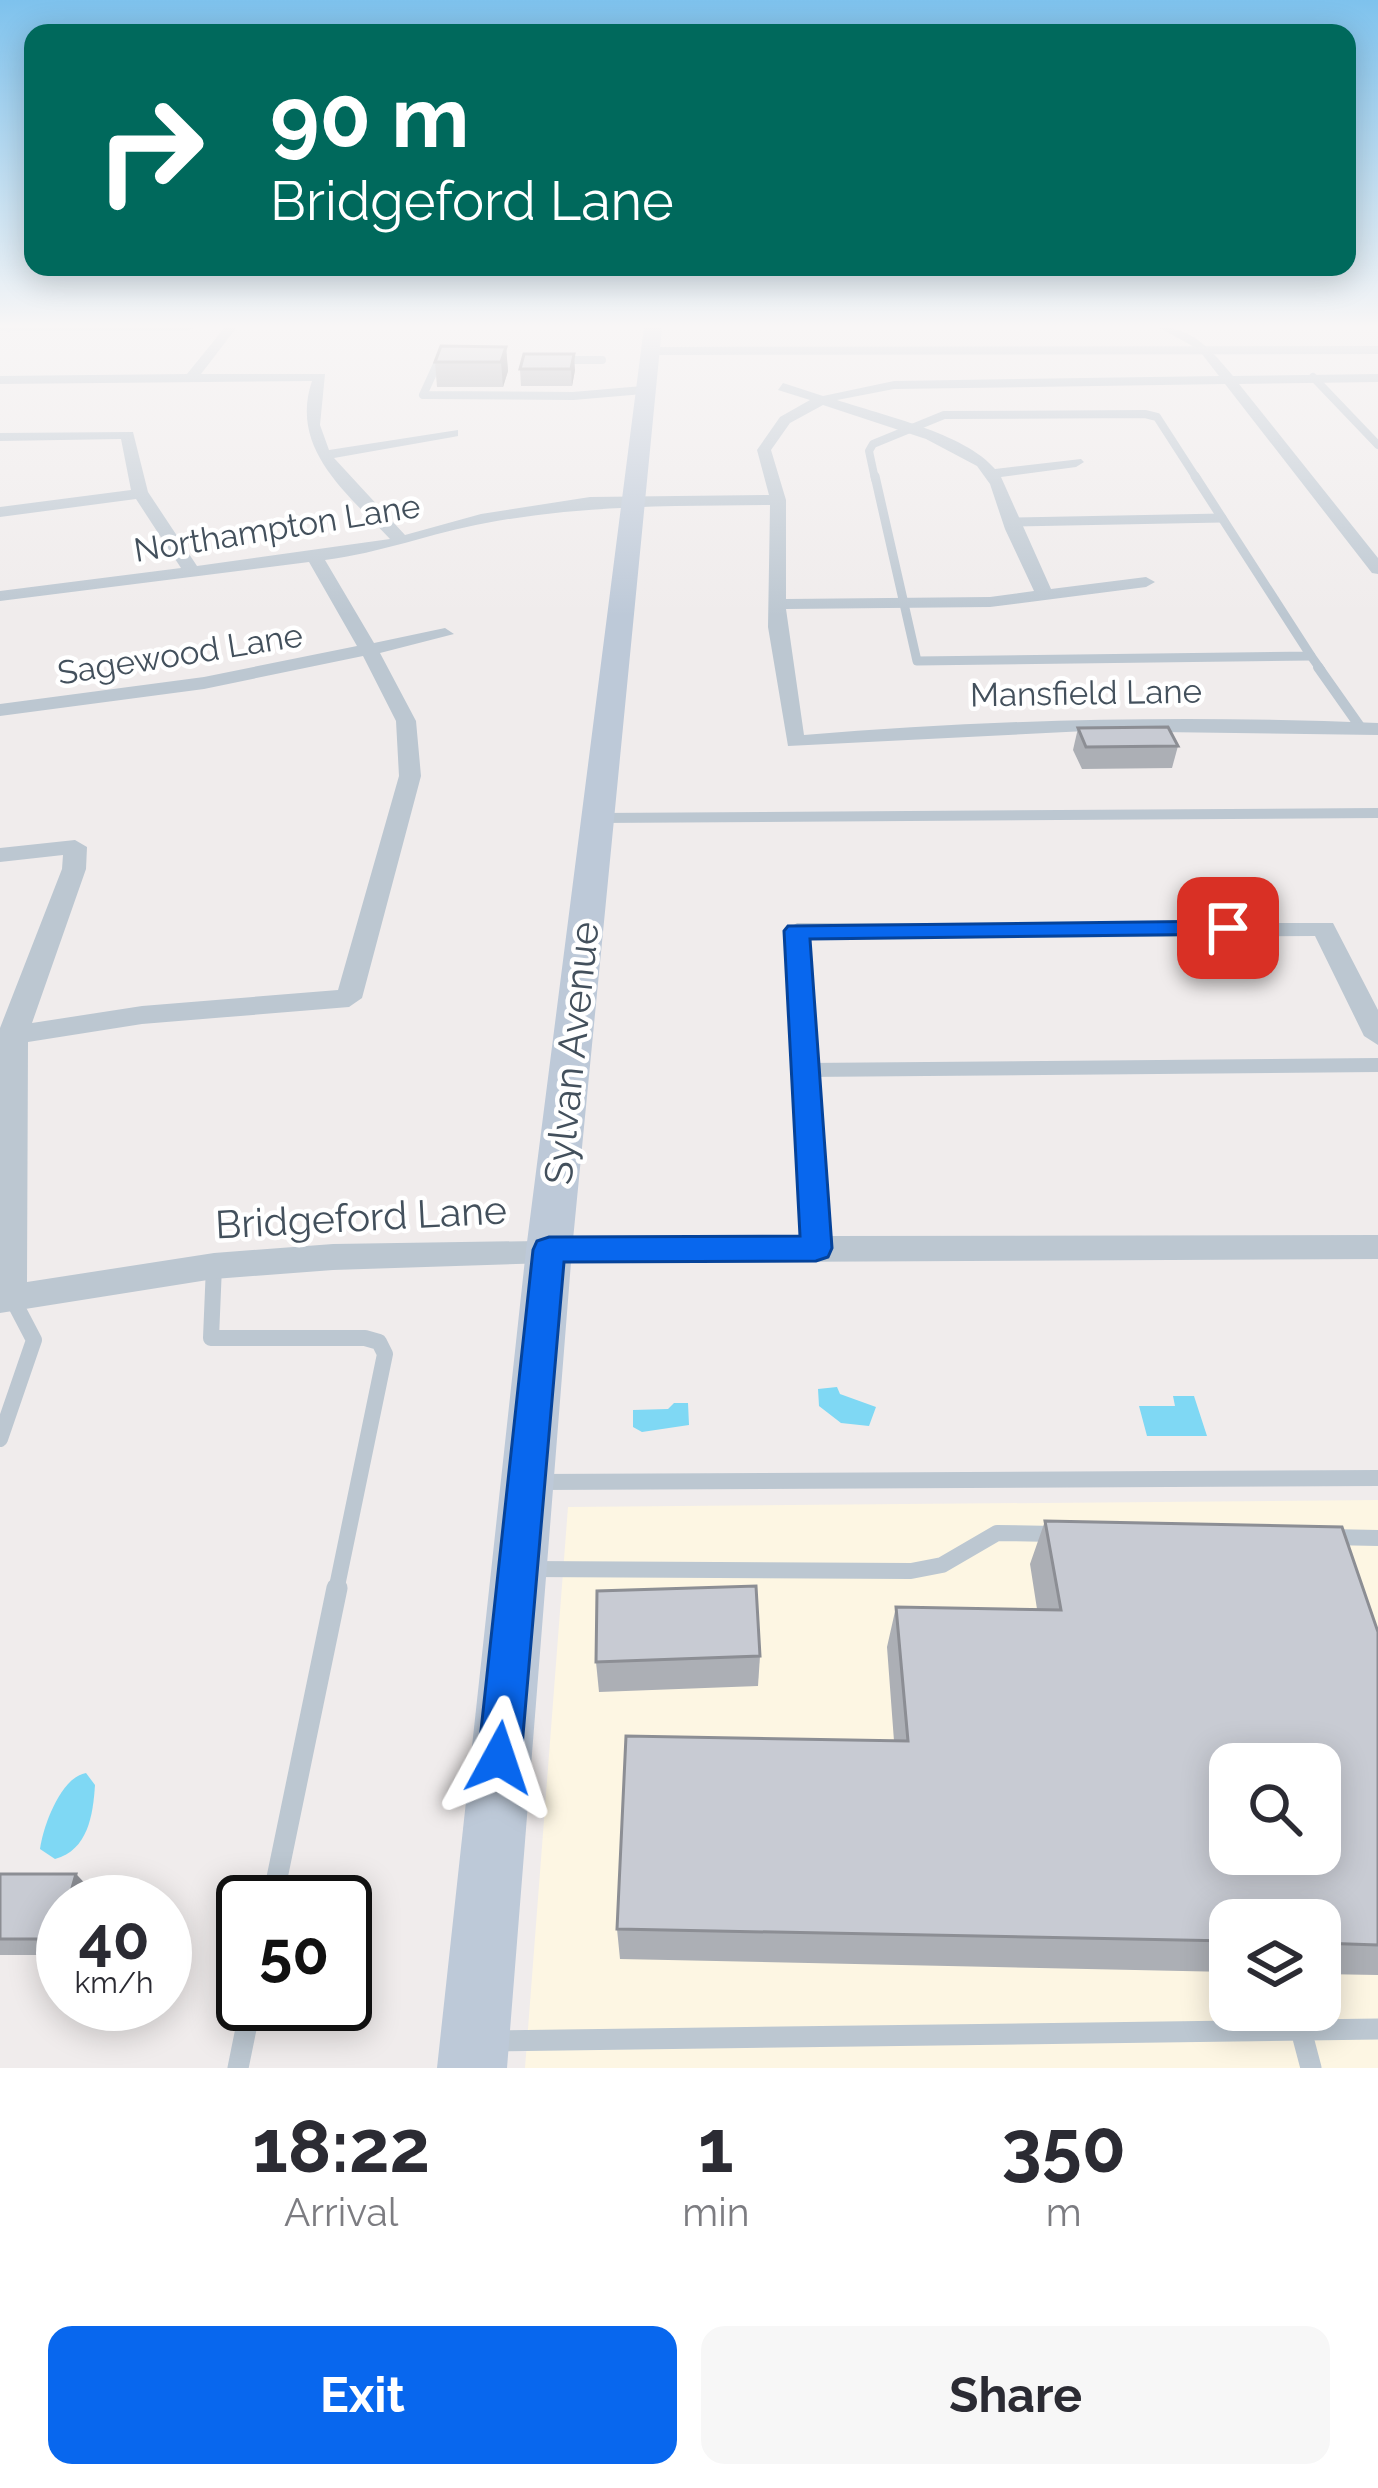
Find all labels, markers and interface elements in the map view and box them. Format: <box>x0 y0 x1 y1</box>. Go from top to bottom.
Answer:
text: 90 m <box>270 68 469 167</box>
icon: right <box>72 72 228 228</box>
text: Bridgeford Lane <box>270 169 674 233</box>
street label: Northampton Lane <box>131 486 423 570</box>
street label: Sagewood Lane <box>55 615 305 693</box>
street label: Mansfield Lane <box>970 671 1202 715</box>
pin <box>1177 877 1279 979</box>
icon: arrive <box>1195 895 1261 961</box>
street label: Sylvan Avenue <box>534 919 608 1187</box>
street label: Bridgeford Lane <box>214 1186 508 1248</box>
position arrow <box>436 1695 562 1821</box>
map controls <box>1209 1743 1341 2031</box>
button: search <box>1209 1743 1341 1875</box>
speed limit sign: 50 <box>216 1875 372 2031</box>
button: layers <box>1209 1899 1341 2031</box>
text: 40 <box>78 1903 150 1973</box>
text: km/h <box>74 1965 154 2000</box>
text: 18:22 <box>252 2104 430 2189</box>
text: 1 <box>698 2104 734 2189</box>
text: 350 <box>1002 2104 1126 2189</box>
text: Arrival <box>284 2189 398 2235</box>
text: min <box>682 2189 749 2235</box>
text: m <box>1046 2189 1082 2235</box>
button: Exit <box>48 2326 677 2464</box>
button: Share <box>701 2326 1330 2464</box>

